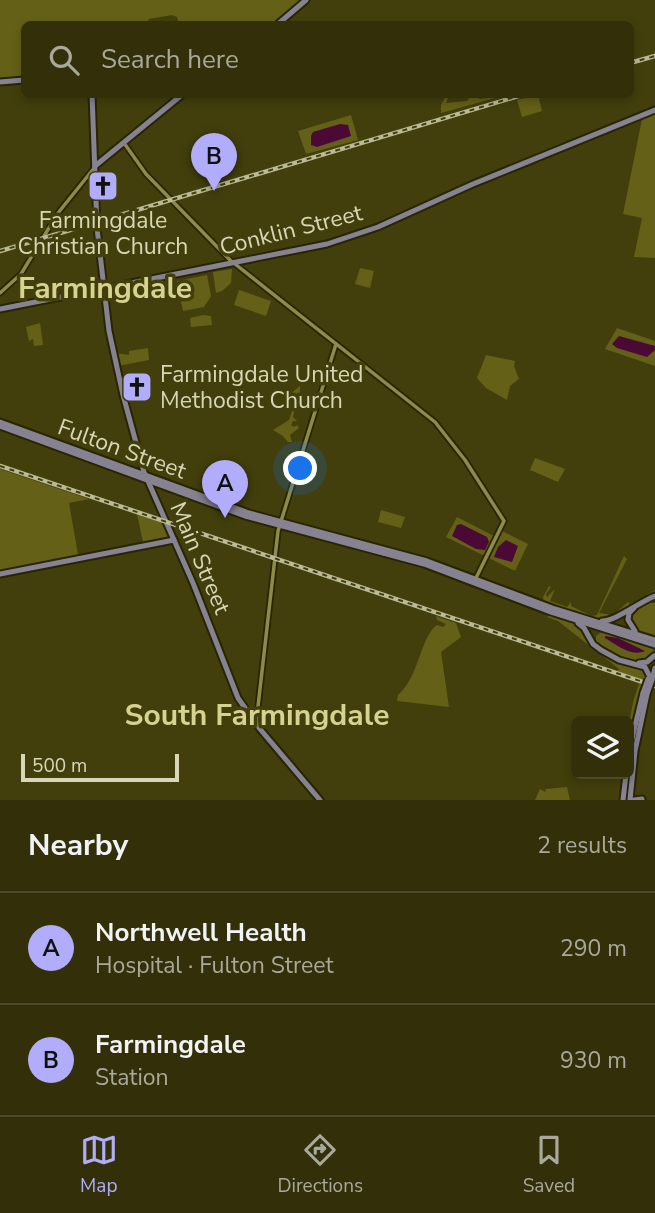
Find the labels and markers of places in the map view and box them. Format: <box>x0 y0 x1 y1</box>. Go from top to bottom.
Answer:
pin: B <box>191 133 237 191</box>
church icon: Farmingdale Christian Church <box>86 169 120 203</box>
place label: Farmingdale Christian Church <box>18 205 188 262</box>
place label: Farmingdale United Methodist Church <box>160 359 363 416</box>
church icon: Farmingdale United Methodist Church <box>120 370 154 404</box>
pin: A <box>202 460 248 518</box>

